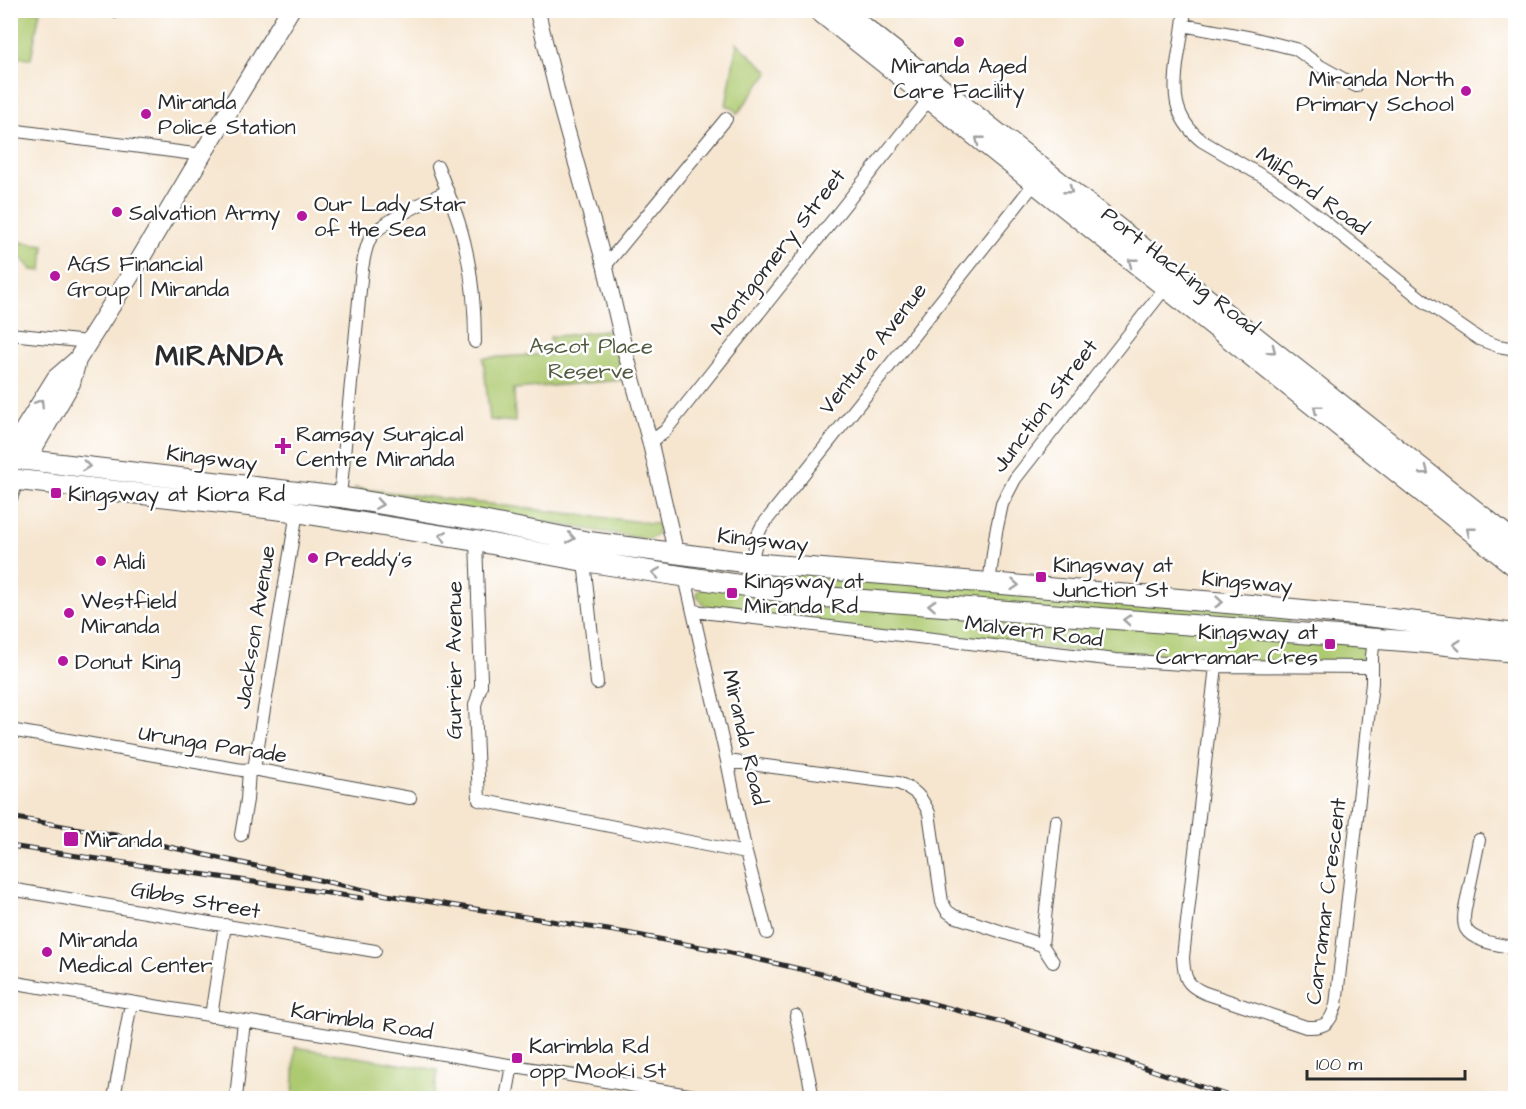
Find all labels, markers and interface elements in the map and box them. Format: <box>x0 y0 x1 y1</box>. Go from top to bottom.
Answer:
marker: Miranda Aged Care Facility <box>952 35 966 49</box>
place label: Miranda Aged Care Facility <box>891 51 1027 108</box>
place label: Miranda North Primary School <box>1296 64 1454 121</box>
marker: Miranda North Primary School <box>1459 84 1473 98</box>
place label: Miranda Police Station <box>158 87 296 143</box>
marker: Miranda Police Station <box>139 107 153 121</box>
one-way arrow <box>975 136 986 147</box>
street label: Milford Road <box>1249 140 1375 243</box>
street label: Montgomery Street <box>703 162 854 343</box>
one-way arrow <box>1063 183 1074 194</box>
place label: Our Lady Star of the Sea <box>314 189 466 245</box>
place label: Salvation Army <box>129 198 280 230</box>
street label: Port Hacking Road <box>1094 199 1266 344</box>
marker: Salvation Army <box>110 205 124 219</box>
marker: Our Lady Star of the Sea <box>295 209 309 223</box>
place label: AGS Financial Group | Miranda <box>67 249 229 305</box>
one-way arrow <box>1128 258 1139 269</box>
marker: AGS Financial Group | Miranda <box>48 269 62 283</box>
street label: Ventura Avenue <box>812 276 935 422</box>
park label: Ascot Place Reserve <box>529 331 653 387</box>
street label: Junction Street <box>985 333 1106 479</box>
district label: MIRANDA <box>155 337 285 376</box>
one-way arrow <box>1265 343 1276 354</box>
one-way arrow <box>33 399 45 409</box>
one-way arrow <box>1313 405 1324 416</box>
place label: Ramsay Surgical Centre Miranda <box>296 419 464 475</box>
marker: Ramsay Surgical Centre Miranda <box>274 437 292 455</box>
street label: Kingsway <box>165 438 259 480</box>
one-way arrow <box>81 459 90 472</box>
one-way arrow <box>1418 464 1429 475</box>
place label: Kingsway at Kiora Rd <box>68 479 285 511</box>
marker: Kingsway at Kiora Rd <box>49 486 63 500</box>
one-way arrow <box>375 497 384 509</box>
street label: Kingsway <box>716 520 810 562</box>
one-way arrow <box>1466 527 1477 538</box>
one-way arrow <box>438 530 447 542</box>
one-way arrow <box>566 531 576 544</box>
street label: Jackson Avenue <box>227 543 284 711</box>
place label: Preddy's <box>325 544 412 576</box>
place label: Aldi <box>113 547 145 578</box>
place label: Kingsway at Junction St <box>1053 550 1173 606</box>
marker: Preddy's <box>306 551 320 565</box>
marker: Aldi <box>94 554 108 568</box>
street label: Kingsway <box>1200 563 1294 603</box>
place label: Kingsway at Miranda Rd <box>744 566 864 622</box>
one-way arrow <box>651 567 660 579</box>
marker: Kingsway at Junction St <box>1034 570 1048 584</box>
one-way arrow <box>1011 578 1020 591</box>
street label: Gurrier Avenue <box>439 581 470 739</box>
place label: Westfield Miranda <box>81 586 177 642</box>
marker: Kingsway at Miranda Rd <box>725 586 739 600</box>
one-way arrow <box>1214 596 1223 609</box>
one-way arrow <box>928 599 937 612</box>
marker: Westfield Miranda <box>62 606 76 620</box>
street label: Malvern Road <box>963 608 1105 655</box>
one-way arrow <box>1122 614 1131 627</box>
place label: Kingsway at Carramar Cres <box>1156 617 1318 673</box>
marker: Kingsway at Carramar Cres <box>1323 637 1337 651</box>
one-way arrow <box>1453 639 1462 652</box>
place label: Donut King <box>75 647 181 679</box>
marker: Donut King <box>56 654 70 668</box>
street label: Miranda Road <box>714 667 775 808</box>
street label: Urunga Parade <box>136 717 289 773</box>
street label: Carramar Crescent <box>1298 796 1355 1006</box>
place label: Miranda <box>84 825 162 856</box>
marker: Miranda <box>62 830 80 848</box>
street label: Gibbs Street <box>129 874 263 927</box>
place label: Miranda Medical Center <box>59 925 213 981</box>
marker: Miranda Medical Center <box>40 945 54 959</box>
street label: Karimbla Road <box>288 995 435 1048</box>
place label: Karimbla Rd opp Mooki St <box>529 1031 666 1087</box>
scale bar <box>1307 1043 1464 1081</box>
marker: Karimbla Rd opp Mooki St <box>510 1051 524 1065</box>
text: 100 m <box>1316 1052 1362 1077</box>

